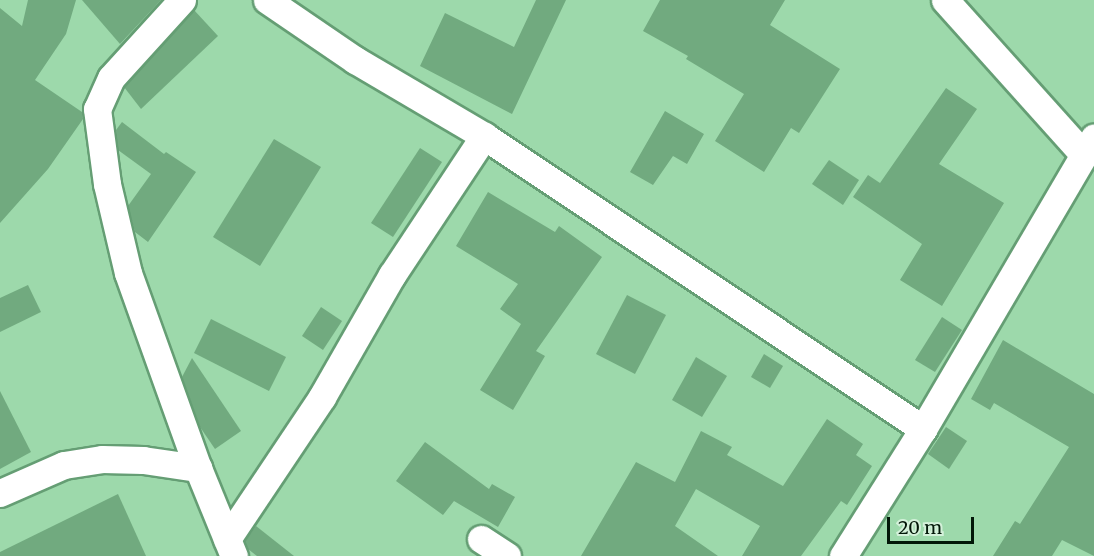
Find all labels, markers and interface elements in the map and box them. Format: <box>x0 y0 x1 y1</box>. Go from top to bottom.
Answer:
scale bar <box>890 505 977 543</box>
text: 20 m <box>898 516 942 539</box>

